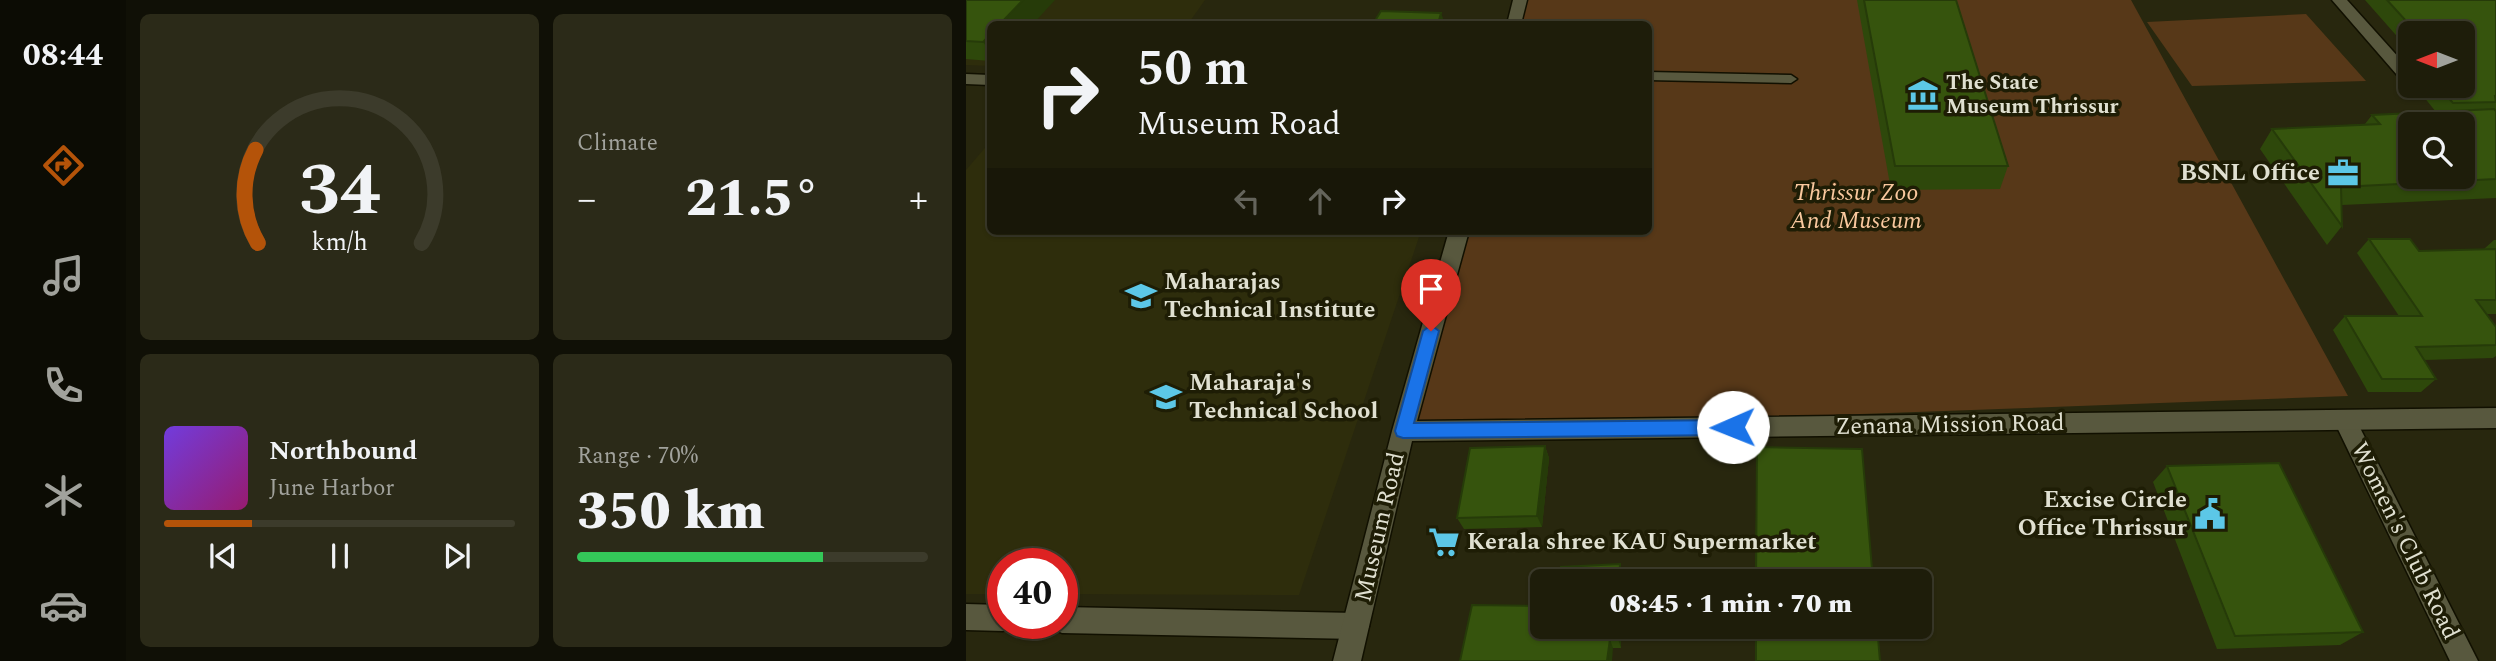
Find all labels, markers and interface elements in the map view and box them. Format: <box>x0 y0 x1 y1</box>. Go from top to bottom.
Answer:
north arrow <box>2398 21 2474 98</box>
map controls <box>2398 21 2475 189</box>
text: 08:44 <box>23 31 103 80</box>
text: 50 m <box>1137 32 1248 107</box>
icon: right <box>1022 49 1113 140</box>
place label: The State Museum Thrissur <box>1946 67 2119 123</box>
museum icon: The State Museum Thrissur <box>1906 78 1940 112</box>
text: Museum Road <box>1137 100 1341 149</box>
button: search <box>2398 112 2475 189</box>
text: Climate <box>577 126 658 161</box>
text: 34 <box>299 136 380 247</box>
icon: directions <box>39 141 88 190</box>
place label: BSNL Office <box>2180 155 2320 191</box>
office icon: BSNL Office <box>2326 156 2360 190</box>
text: 21.5° <box>685 160 820 239</box>
text: − <box>577 171 596 229</box>
text: + <box>909 171 928 229</box>
park label: Thrissur Zoo And Museum <box>1789 175 1922 239</box>
icon: left <box>1228 182 1266 220</box>
icon: ahead <box>1301 182 1339 220</box>
icon: right <box>1374 182 1412 220</box>
text: km/h <box>311 224 368 262</box>
icon: music <box>39 251 88 300</box>
pin <box>1401 259 1461 331</box>
place label: Maharajas Technical Institute <box>1164 264 1375 328</box>
icon: arrive <box>1412 270 1450 308</box>
school or university icon: Maharajas Technical Institute <box>1124 279 1158 313</box>
icon: phone <box>39 361 88 410</box>
place label: Maharaja's Technical School <box>1189 365 1378 429</box>
school or university icon: Maharaja's Technical School <box>1149 380 1183 414</box>
position arrow <box>1696 390 1770 464</box>
street label: Zenana Mission Road <box>1835 405 2065 445</box>
text: Northbound <box>269 431 417 471</box>
street label: Women's Club Road <box>2341 436 2469 646</box>
text: Range · 70% <box>577 439 698 474</box>
street label: Museum Road <box>1345 449 1415 605</box>
icon: climate <box>39 471 88 520</box>
text: June Harbor <box>269 471 394 506</box>
text: 350 km <box>577 473 765 552</box>
place label: Excise Circle Office Thrissur <box>2018 482 2188 546</box>
public building icon: Excise Circle Office Thrissur <box>2193 497 2227 531</box>
place label: Kerala shree KAU Supermarket <box>1467 524 1817 560</box>
supermarket icon: Kerala shree KAU Supermarket <box>1427 525 1461 559</box>
icon: previous <box>204 537 242 575</box>
icon: pause <box>321 537 359 575</box>
icon: next <box>438 537 476 575</box>
speed limit sign: 40 <box>987 548 1078 639</box>
icon: car <box>39 581 88 630</box>
text: 08:45 · 1 min · 70 m <box>1610 584 1852 624</box>

